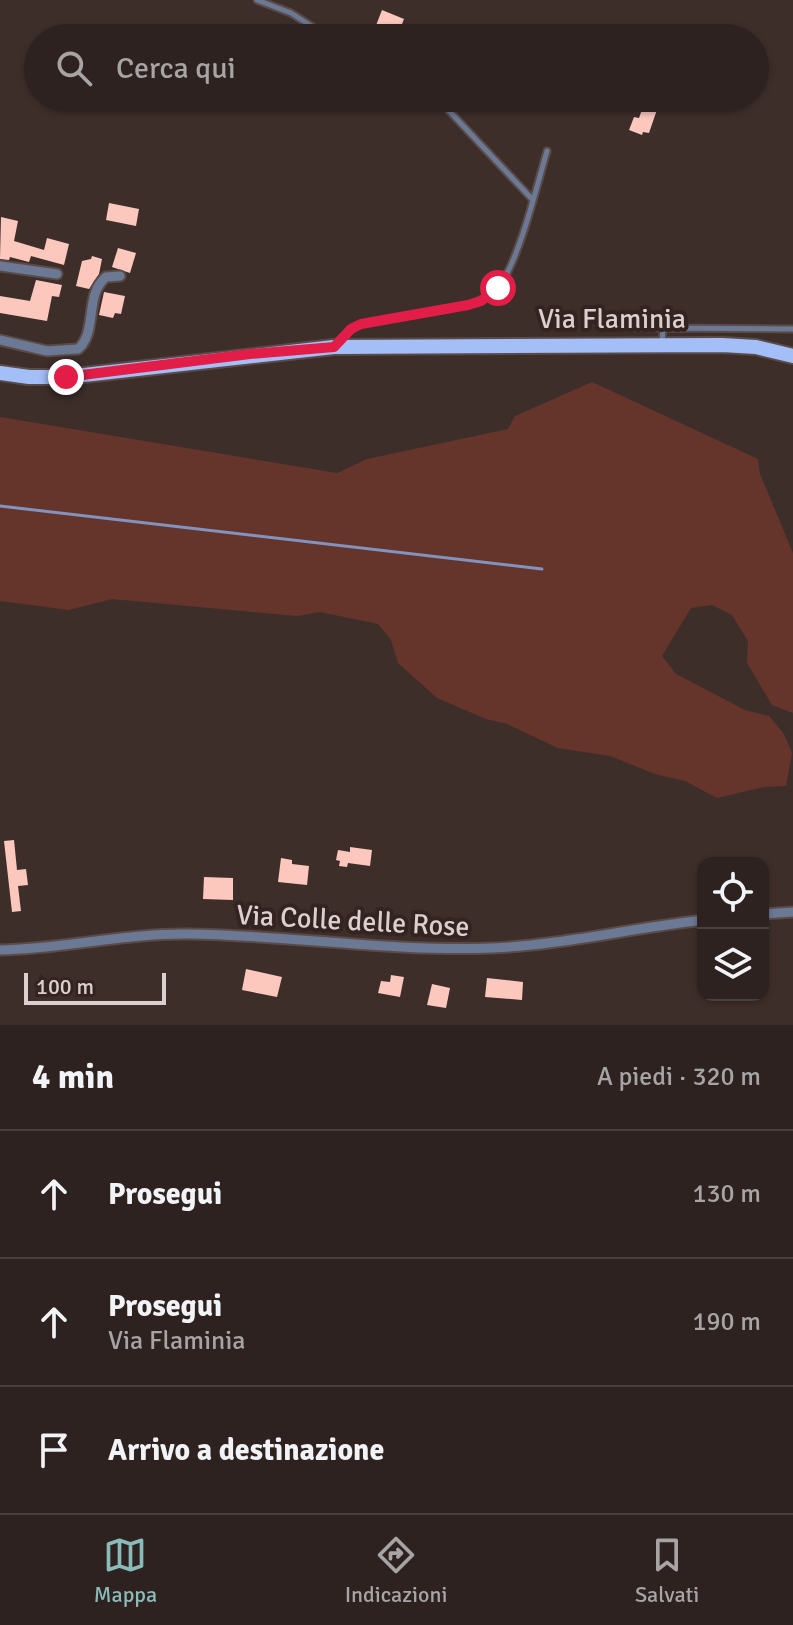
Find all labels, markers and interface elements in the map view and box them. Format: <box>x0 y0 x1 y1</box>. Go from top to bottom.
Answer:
search box <box>24 24 769 112</box>
icon: search <box>52 46 96 90</box>
text: Cerca qui <box>116 50 236 87</box>
route start <box>480 270 516 306</box>
street label: Via Flaminia <box>538 302 686 336</box>
route end <box>48 359 84 395</box>
map controls <box>697 857 769 1001</box>
button: locate <box>697 857 769 929</box>
street label: Via Colle delle Rose <box>235 898 470 944</box>
button: layers <box>697 929 769 1001</box>
scale bar <box>24 969 166 1005</box>
text: 100 m <box>36 973 94 1000</box>
text: 4 min <box>32 1056 114 1098</box>
text: A piedi · 320 m <box>597 1061 761 1093</box>
icon: ahead <box>32 1172 76 1216</box>
text: Prosegui <box>108 1176 222 1213</box>
text: 130 m <box>692 1178 761 1210</box>
text: Prosegui <box>108 1288 222 1325</box>
icon: ahead <box>32 1300 76 1344</box>
text: 190 m <box>692 1306 761 1338</box>
text: Via Flaminia <box>108 1325 245 1357</box>
icon: arrive <box>32 1428 76 1472</box>
text: Arrivo a destinazione <box>108 1432 384 1469</box>
tab: Mappa <box>94 1533 157 1608</box>
tab: Indicazioni <box>345 1533 447 1608</box>
tab: Salvati <box>635 1533 699 1608</box>

